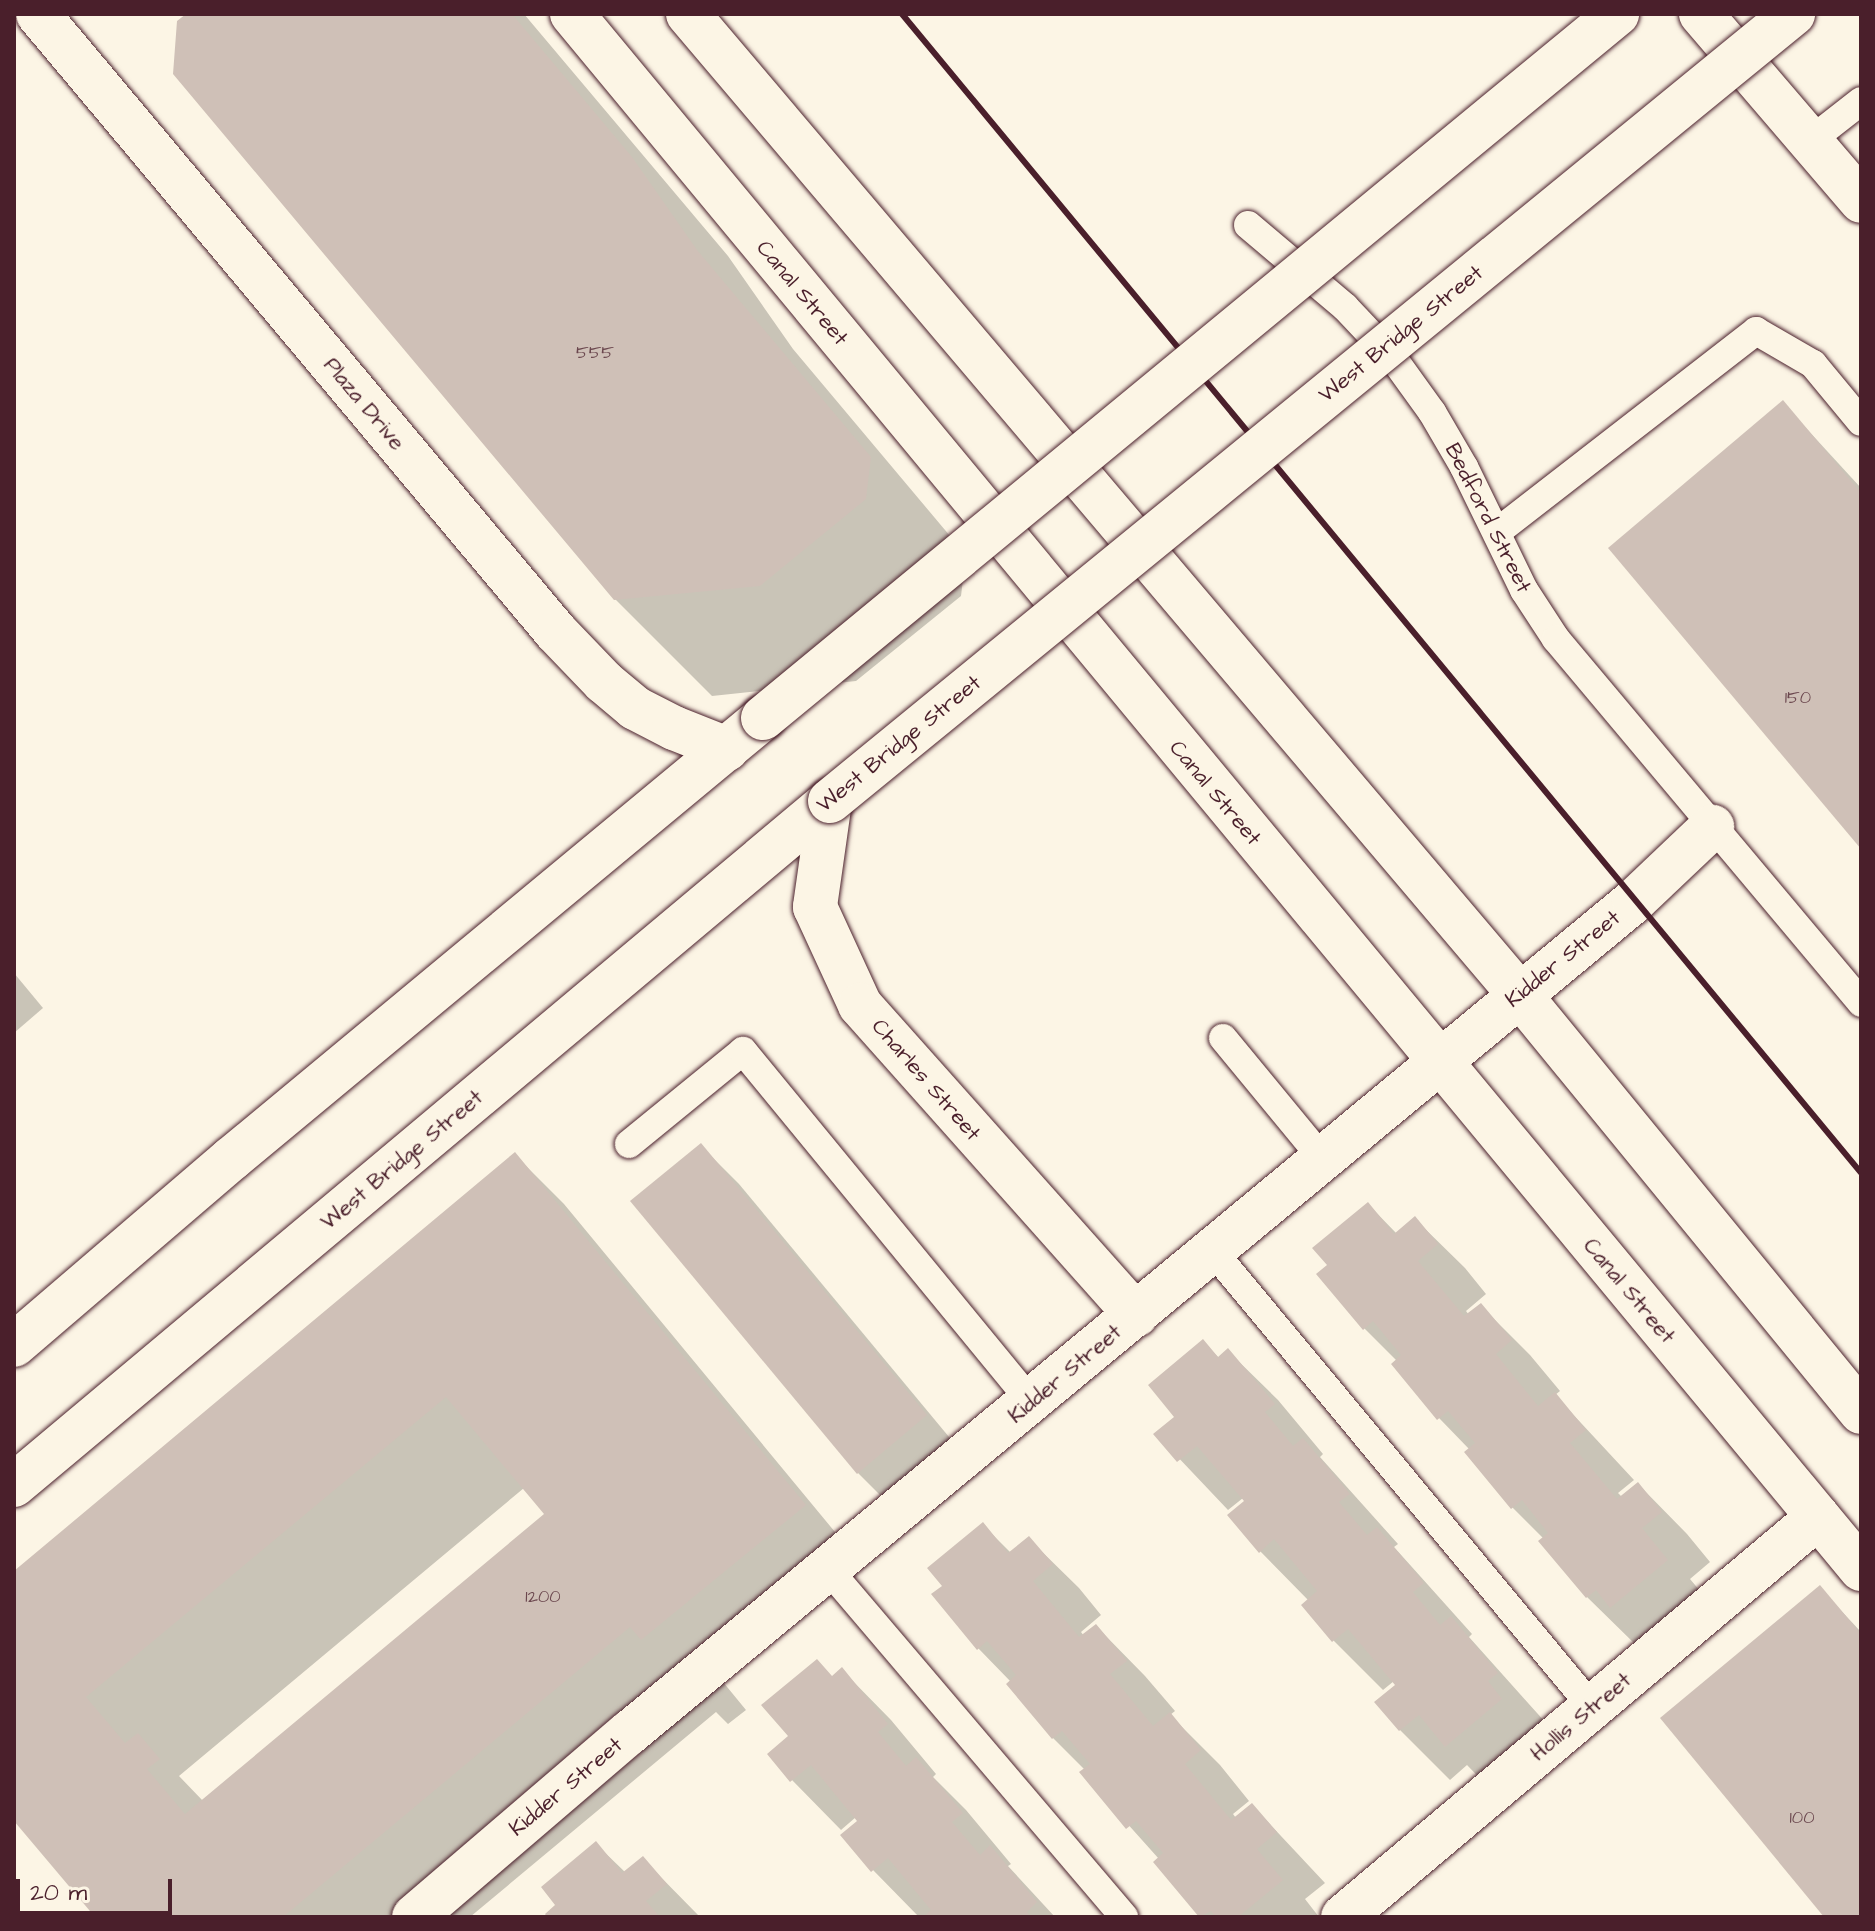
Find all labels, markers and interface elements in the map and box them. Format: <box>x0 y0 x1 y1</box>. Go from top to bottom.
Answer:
street label: Canal Street <box>750 235 854 351</box>
street label: West Bridge Street <box>1314 260 1488 408</box>
house number: 555 <box>576 342 614 364</box>
street label: Plaza Drive <box>318 352 410 456</box>
street label: Bedford Street <box>1439 439 1537 597</box>
street label: West Bridge Street <box>812 670 986 818</box>
house number: 150 <box>1785 687 1811 709</box>
street label: Canal Street <box>1163 735 1267 851</box>
street label: Kidder Street <box>1500 905 1626 1013</box>
street label: Charles Street <box>866 1014 986 1146</box>
street label: West Bridge Street <box>316 1084 488 1236</box>
street label: Canal Street <box>1577 1233 1681 1349</box>
street label: Kidder Street <box>1003 1319 1127 1429</box>
house number: 1200 <box>525 1586 561 1608</box>
street label: Hollis Street <box>1525 1667 1637 1767</box>
street label: Kidder Street <box>504 1732 628 1842</box>
house number: 100 <box>1789 1807 1815 1829</box>
scale bar <box>20 1863 176 1913</box>
text: 20 m <box>30 1876 87 1910</box>

